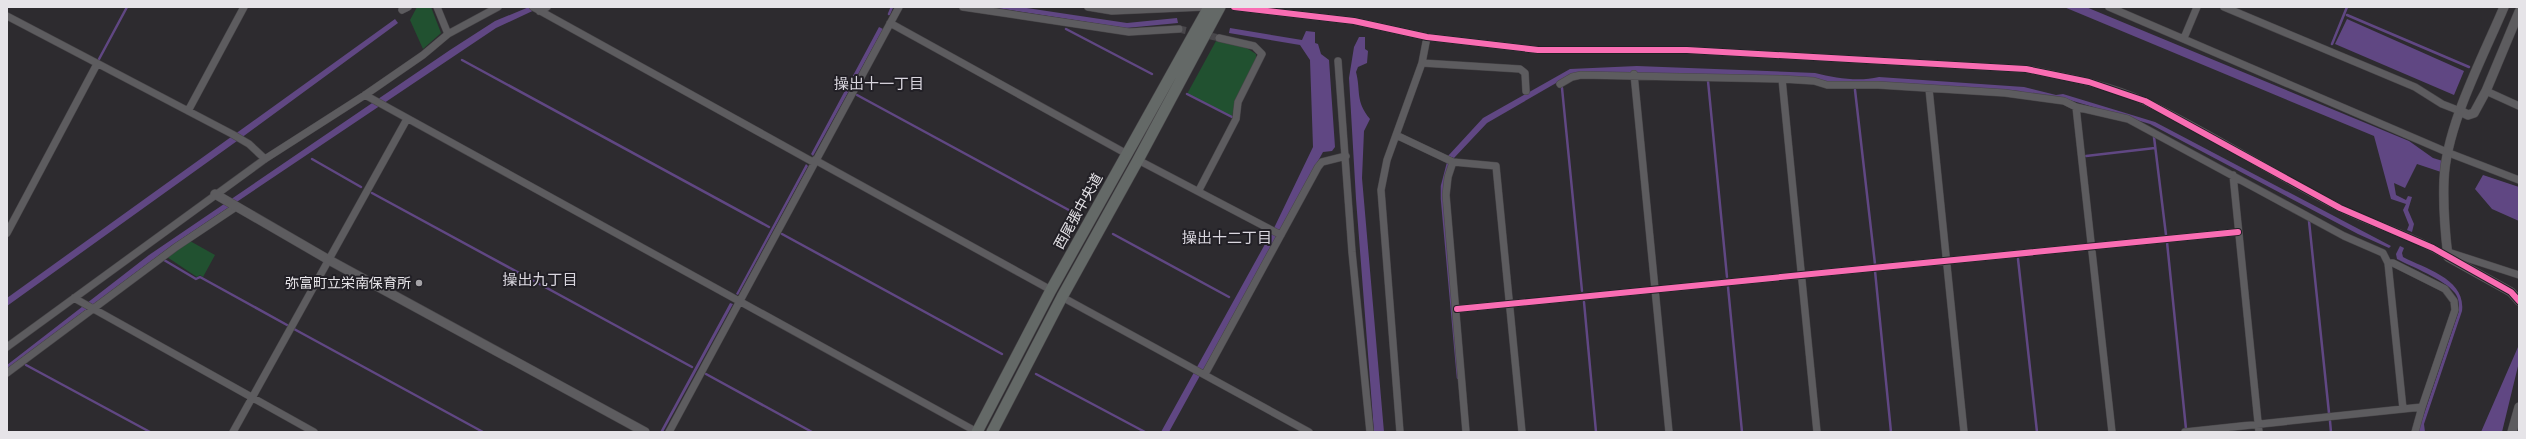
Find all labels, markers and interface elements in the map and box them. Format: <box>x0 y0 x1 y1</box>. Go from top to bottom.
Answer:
district label: 操出十一丁目 <box>834 75 924 93</box>
street label: 西尾張中央道 <box>1051 170 1105 252</box>
district label: 操出十二丁目 <box>1182 229 1272 247</box>
district label: 操出九丁目 <box>502 271 578 289</box>
place label: 弥富町立栄南保育所 <box>285 275 411 291</box>
marker: 弥富町立栄南保育所 <box>414 278 424 288</box>

